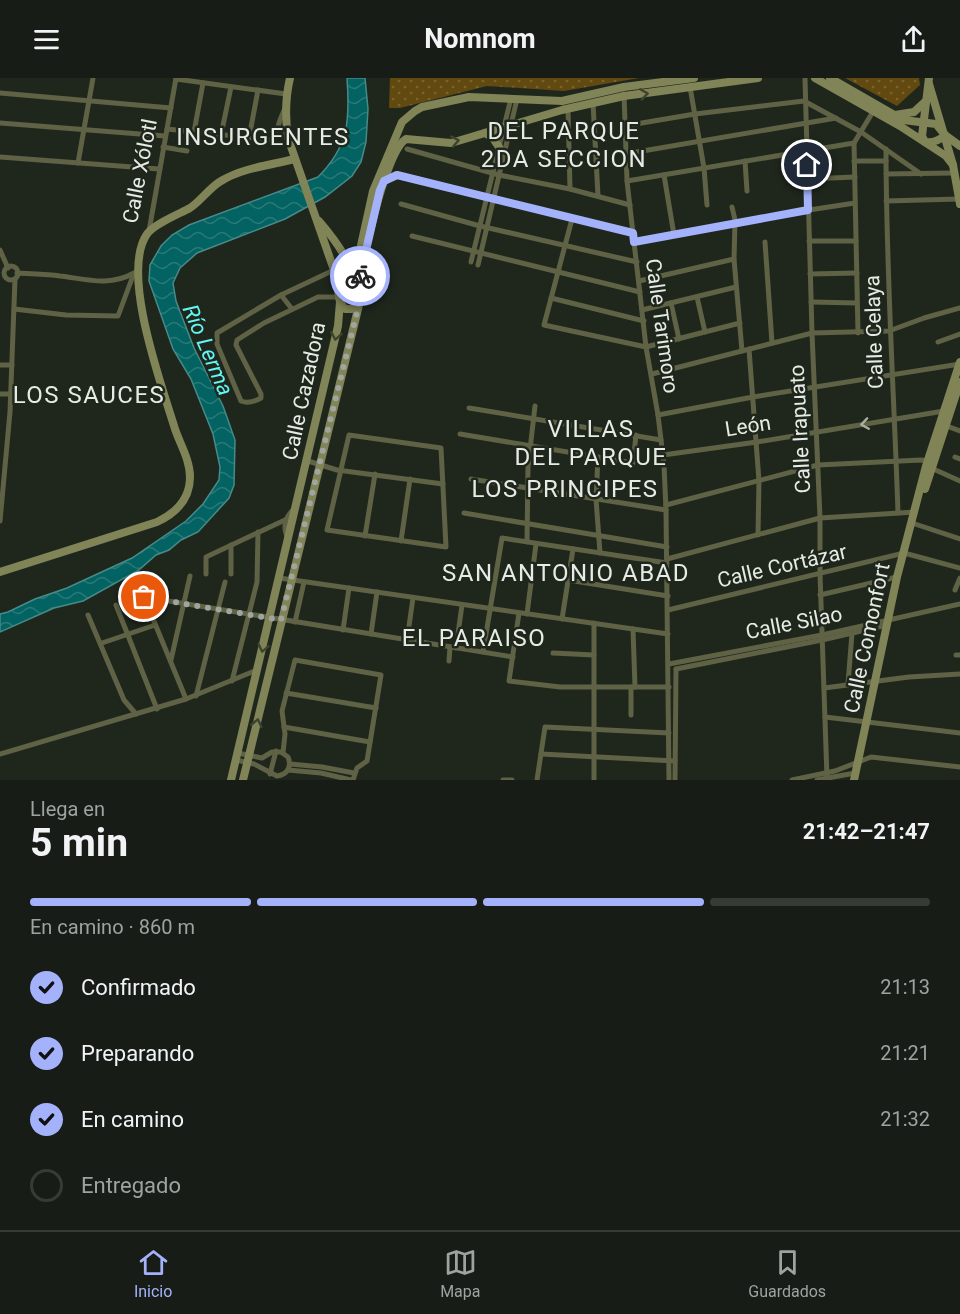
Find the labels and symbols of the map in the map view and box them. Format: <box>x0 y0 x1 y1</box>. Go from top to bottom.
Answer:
one-way arrow <box>639 88 648 100</box>
street label: Calle Xólotl <box>118 117 162 225</box>
district label: DEL PARQUE 2DA SECCION <box>481 117 647 173</box>
district label: INSURGENTES <box>176 123 350 151</box>
one-way arrow <box>450 135 460 148</box>
pin <box>781 139 832 190</box>
courier <box>330 246 390 306</box>
street label: Calle Tarimoro <box>641 257 683 395</box>
street label: Calle Celaya <box>860 275 888 389</box>
water label: Río Lerma <box>178 301 238 399</box>
street label: Calle Cazadora <box>278 320 330 462</box>
one-way arrow <box>330 330 343 340</box>
street label: Calle Irapuato <box>785 364 815 494</box>
district label: LOS SAUCES <box>13 381 165 409</box>
street label: León <box>723 411 773 441</box>
district label: VILLAS DEL PARQUE <box>515 415 667 471</box>
one-way arrow <box>861 417 871 430</box>
district label: LOS PRINCIPES <box>471 475 659 503</box>
street label: Calle Cortázar <box>715 539 849 593</box>
district label: SAN ANTONIO ABAD <box>442 559 690 587</box>
street label: Calle Comonfort <box>839 561 895 715</box>
pin <box>118 571 169 622</box>
street label: Calle Silao <box>744 602 844 644</box>
district label: EL PARAISO <box>402 624 546 652</box>
one-way arrow <box>257 643 270 653</box>
one-way arrow <box>249 718 262 728</box>

